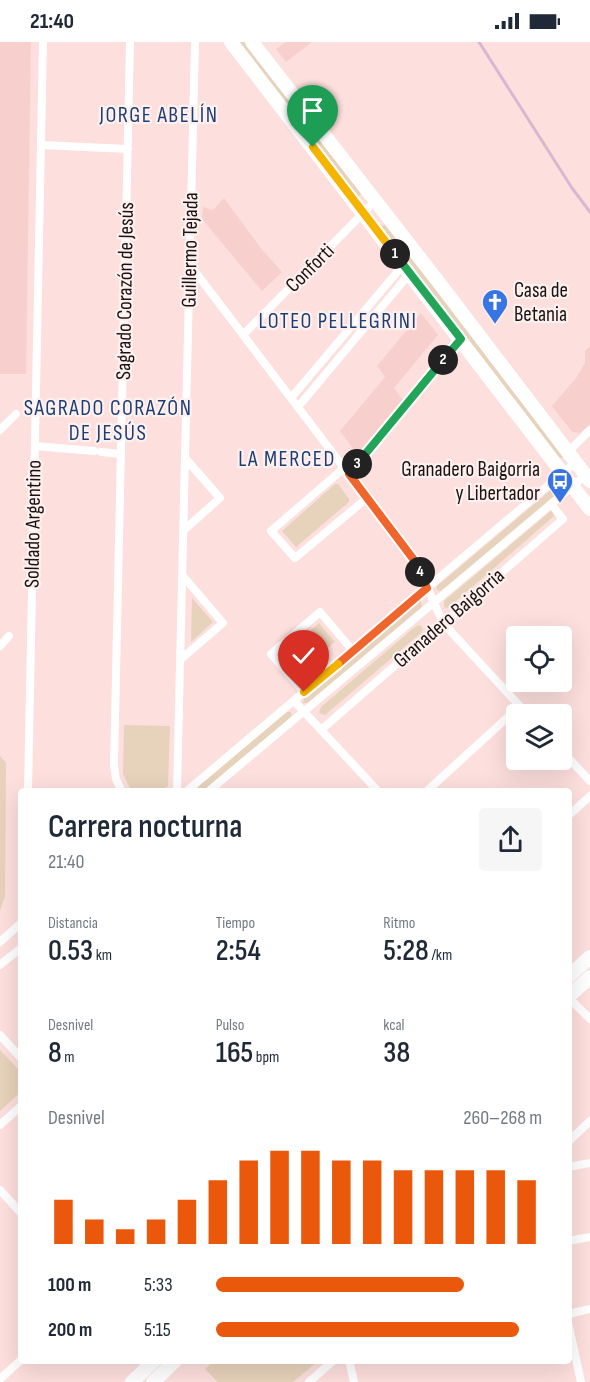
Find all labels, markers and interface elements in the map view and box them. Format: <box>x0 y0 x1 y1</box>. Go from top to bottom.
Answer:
text: 21:40 <box>30 8 74 35</box>
pin <box>287 85 338 147</box>
icon: arrive <box>296 94 329 127</box>
district label: JORGE ABELÍN <box>98 102 219 129</box>
street label: Guillermo Tejada <box>176 192 204 308</box>
street label: Sagrado Corazón de Jesús <box>111 202 139 380</box>
street label: Conforti <box>280 238 340 298</box>
pin: 1 <box>380 239 410 269</box>
text: 1 <box>392 244 398 263</box>
place label: Casa de Betania <box>514 278 568 327</box>
church icon: Casa de Betania <box>480 287 510 325</box>
district label: LOTEO PELLEGRINI <box>259 308 418 335</box>
pin: 2 <box>428 345 458 375</box>
text: 2 <box>439 350 447 369</box>
district label: SAGRADO CORAZÓN DE JESÚS <box>24 395 192 447</box>
district label: LA MERCED <box>238 446 336 473</box>
pin: 3 <box>342 449 372 479</box>
text: 3 <box>353 454 361 473</box>
place label: Granadero Baigorria y Libertador <box>401 457 540 506</box>
street label: Soldado Argentino <box>19 460 47 588</box>
bus stop icon: Granadero Baigorria y Libertador <box>545 466 575 504</box>
pin: 4 <box>405 557 435 587</box>
text: 4 <box>416 562 424 581</box>
street label: Granadero Baigorria <box>388 563 510 673</box>
map controls <box>506 626 572 770</box>
button: locate <box>506 626 572 692</box>
pin <box>278 630 329 692</box>
icon: check <box>287 639 320 672</box>
button: layers <box>506 704 572 770</box>
text: Carrera nocturna <box>48 807 242 847</box>
button: share <box>479 808 542 871</box>
text: 21:40 <box>48 850 84 874</box>
text: Distancia <box>48 914 98 933</box>
text: Tiempo <box>216 914 255 933</box>
text: Ritmo <box>383 914 416 933</box>
text: 0.53 <box>48 933 93 969</box>
text: 2:54 <box>216 933 261 969</box>
text: 5:28 <box>383 933 429 969</box>
text: km <box>93 946 112 965</box>
text: /km <box>429 946 452 965</box>
text: Desnivel <box>48 1016 93 1035</box>
text: Pulso <box>216 1016 244 1035</box>
text: kcal <box>383 1016 405 1035</box>
text: 8 <box>48 1035 62 1071</box>
text: 165 <box>216 1035 253 1071</box>
text: 38 <box>383 1035 410 1071</box>
text: m <box>62 1048 75 1067</box>
text: bpm <box>253 1048 279 1067</box>
text: Desnivel <box>48 1106 105 1130</box>
text: 260–268 m <box>463 1106 542 1130</box>
text: 100 m <box>48 1273 91 1297</box>
text: 5:33 <box>144 1273 173 1297</box>
text: 200 m <box>48 1318 92 1342</box>
text: 5:15 <box>144 1318 171 1342</box>

